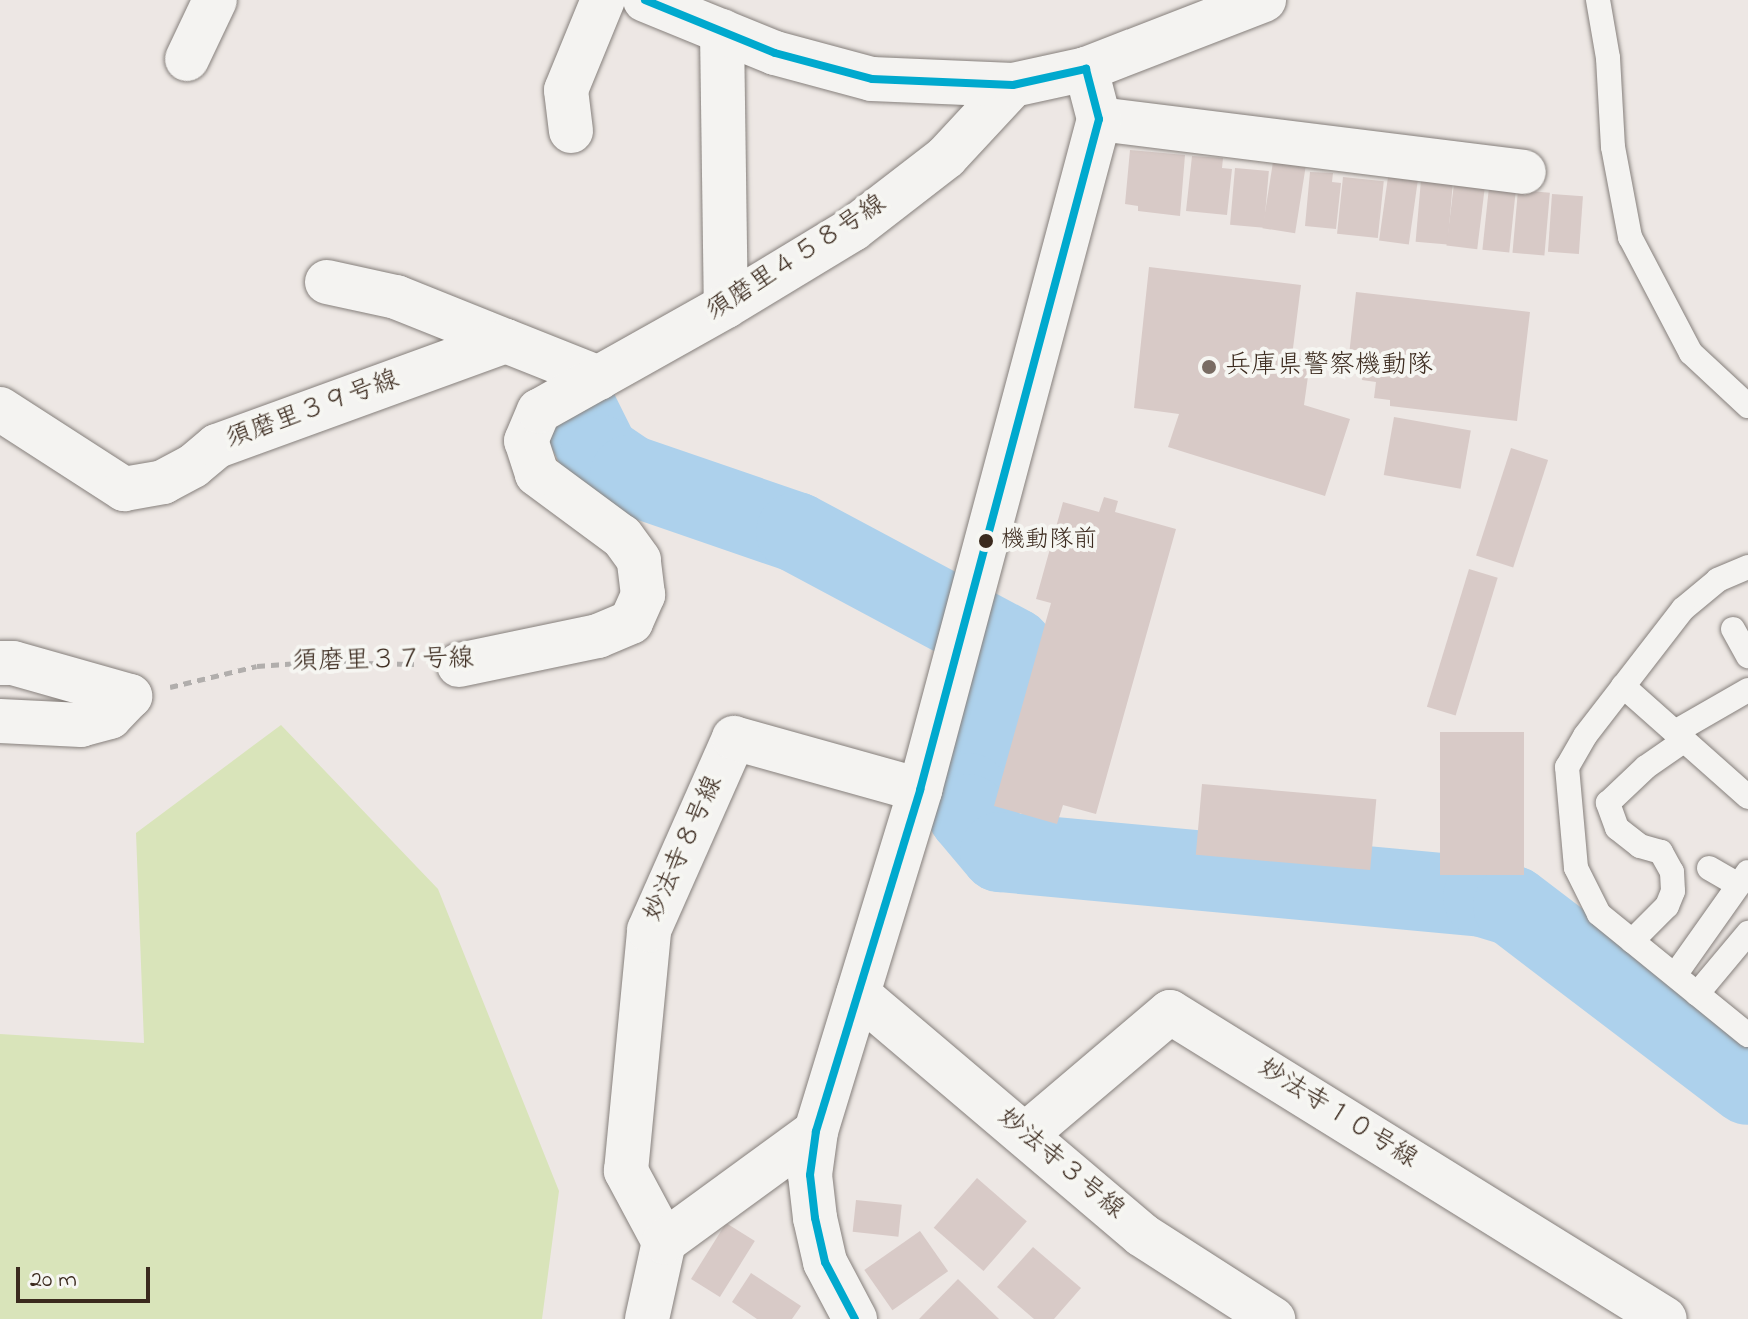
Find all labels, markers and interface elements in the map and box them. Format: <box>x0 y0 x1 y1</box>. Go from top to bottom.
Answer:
street label: 須磨里４５８号線 <box>701 189 893 329</box>
place label: 兵庫県警察機動隊 <box>1225 351 1433 383</box>
marker: 兵庫県警察機動隊 <box>1200 358 1218 376</box>
street label: 須磨里３９号線 <box>222 365 404 457</box>
place label: 機動隊前 <box>1001 527 1097 555</box>
marker: 機動隊前 <box>978 533 994 549</box>
street label: 須磨里３７号線 <box>292 645 474 679</box>
street label: 妙法寺８号線 <box>639 771 731 927</box>
street label: 妙法寺１０号線 <box>1252 1054 1422 1176</box>
street label: 妙法寺３号線 <box>990 1103 1130 1227</box>
scale bar <box>20 1251 154 1301</box>
text: 20 m <box>30 1263 77 1298</box>

